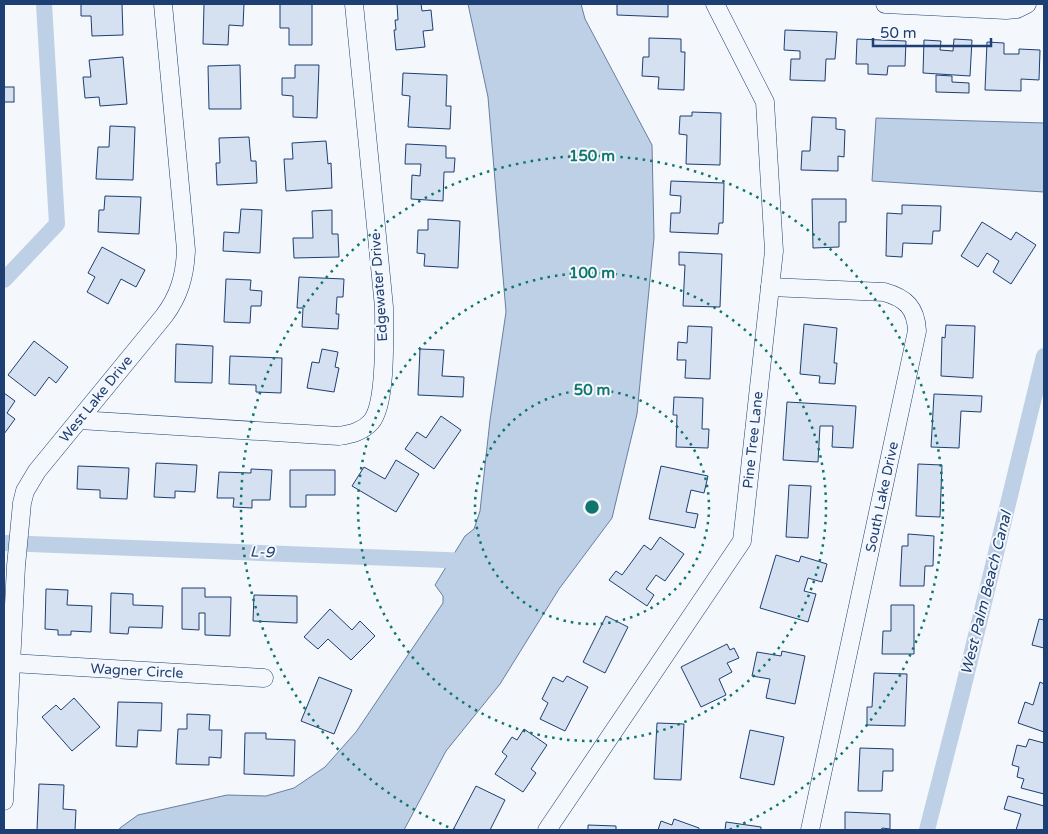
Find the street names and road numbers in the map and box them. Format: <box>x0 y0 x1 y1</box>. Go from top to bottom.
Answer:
street label: Edgewater Drive <box>367 232 391 342</box>
street label: West Lake Drive <box>56 352 136 446</box>
street label: Pine Tree Lane <box>739 391 767 489</box>
street label: South Lake Drive <box>862 440 902 554</box>
street label: Wagner Circle <box>90 660 184 682</box>

